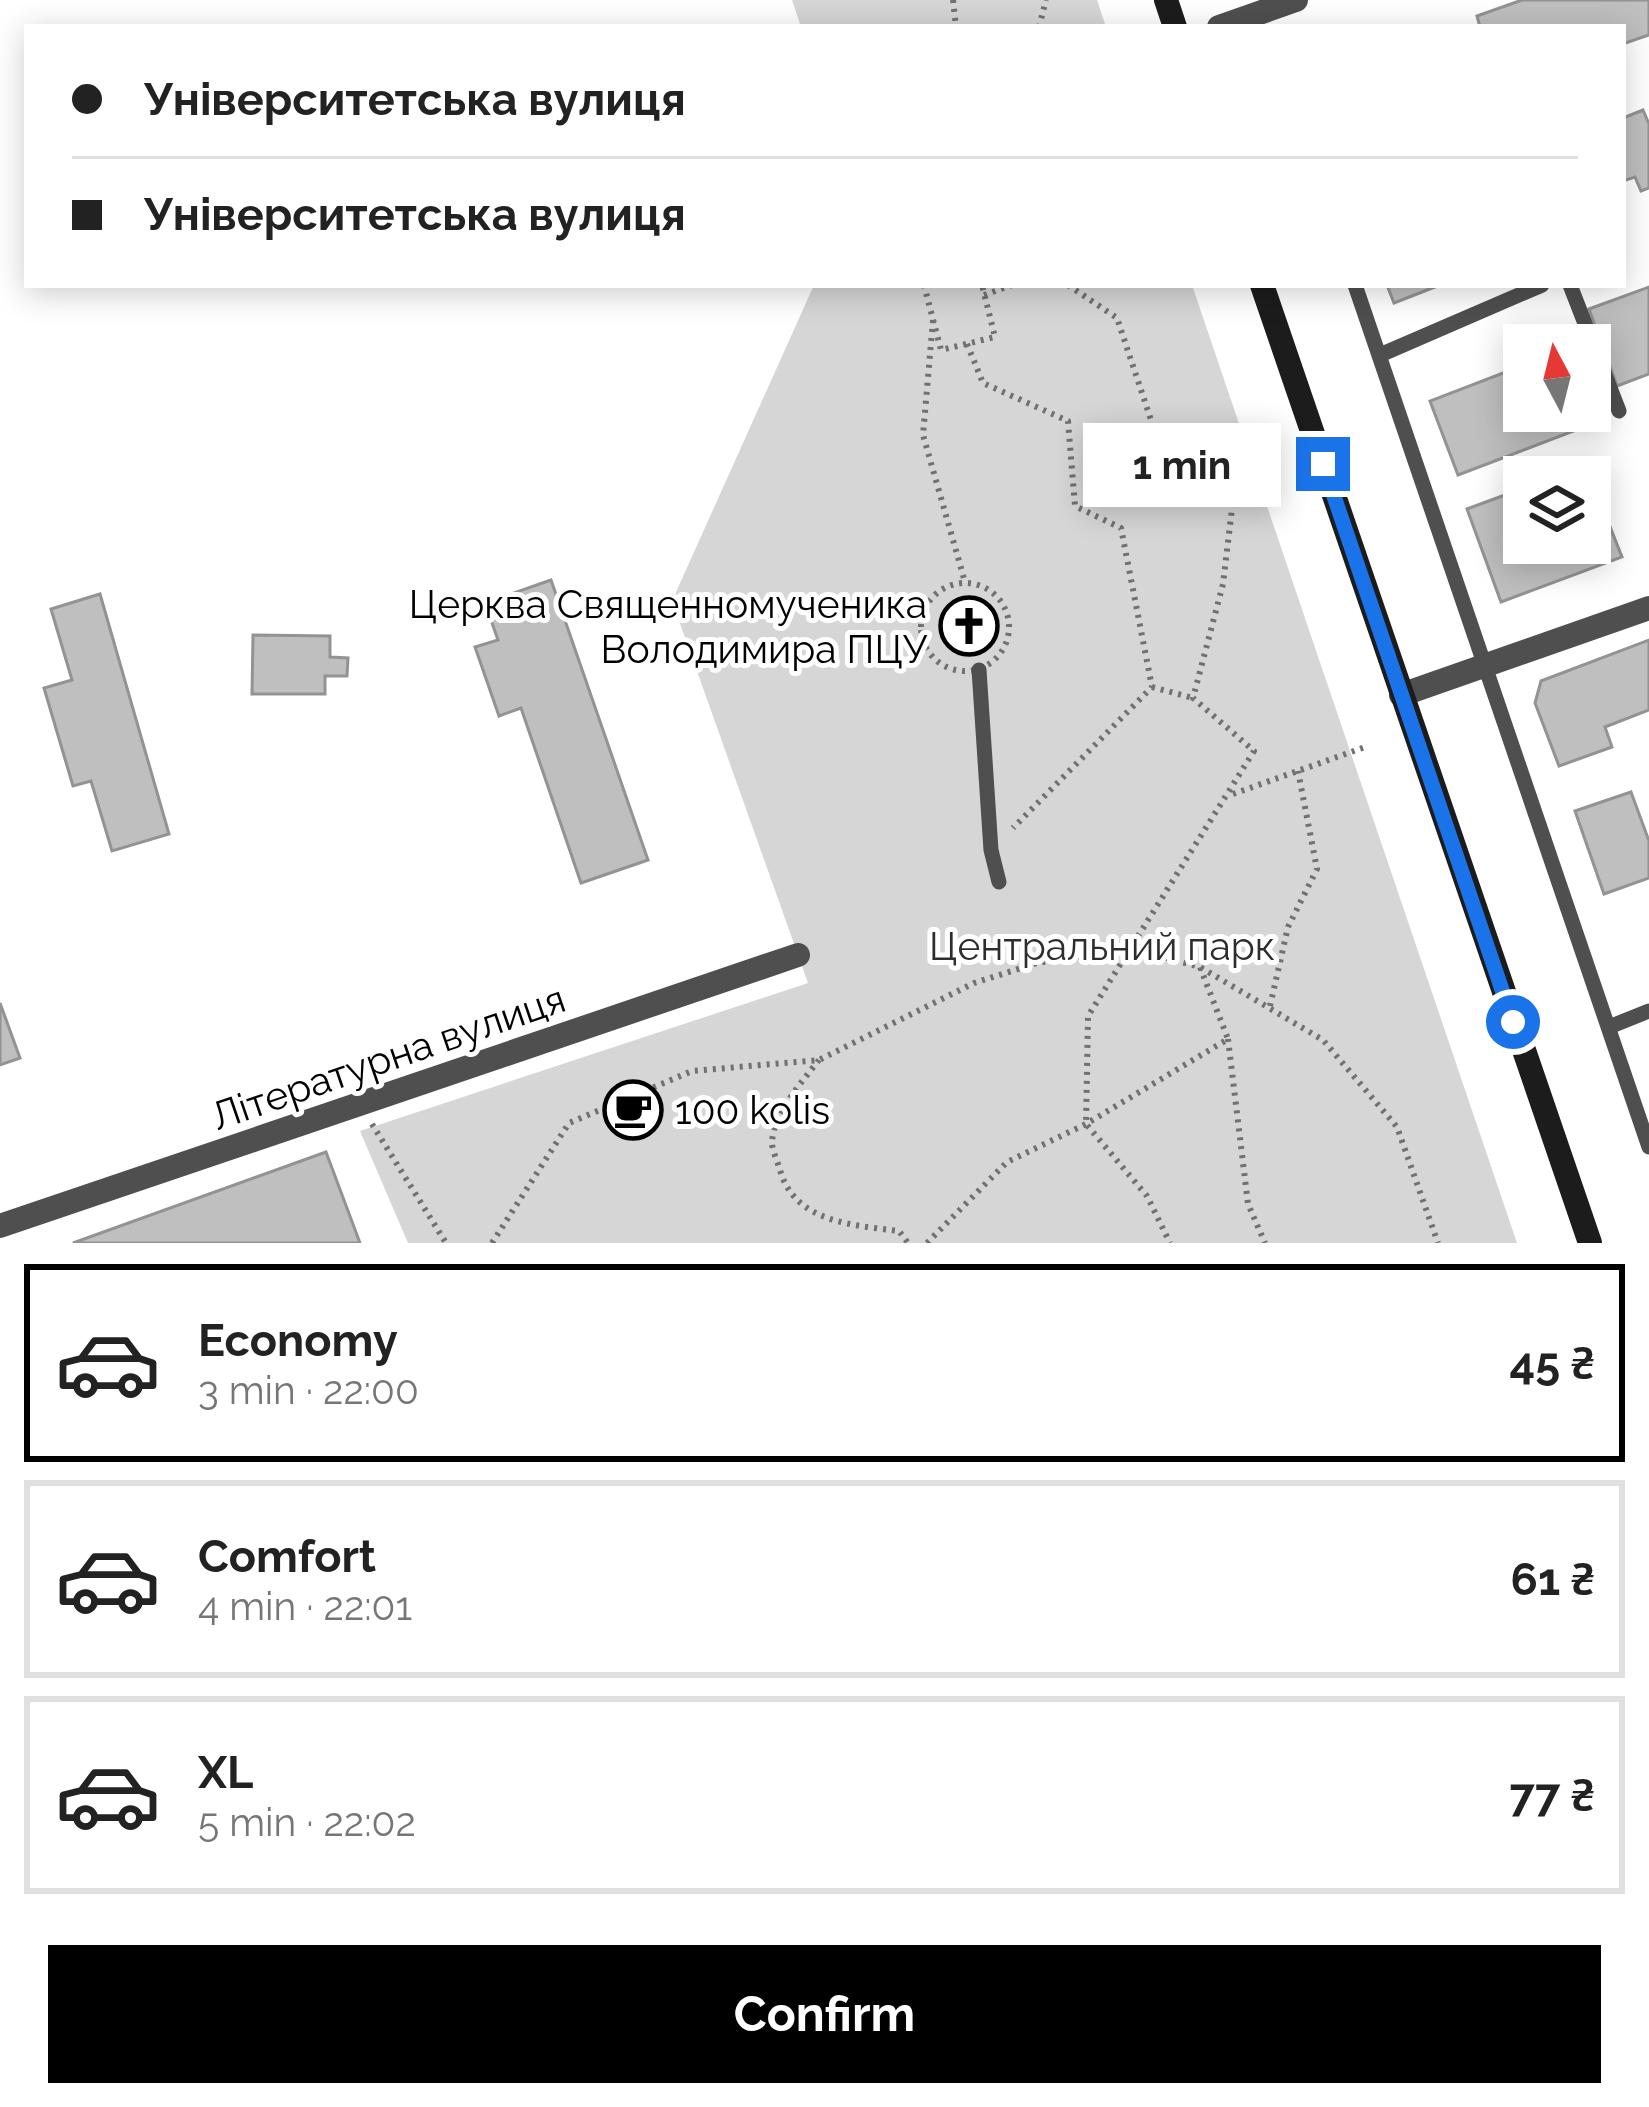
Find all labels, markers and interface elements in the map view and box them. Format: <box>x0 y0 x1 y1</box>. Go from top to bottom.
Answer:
text: Університетська вулиця <box>144 73 686 126</box>
text: Університетська вулиця <box>144 188 686 241</box>
north arrow <box>1503 324 1611 432</box>
map controls <box>1503 324 1611 564</box>
callout: 1 min <box>1083 422 1281 506</box>
route end <box>1296 437 1350 491</box>
text: 1 min <box>1133 442 1231 488</box>
button: layers <box>1503 456 1611 564</box>
place label: Церква Священномученика Володимира ПЦУ <box>409 581 928 672</box>
church icon: Церква Священномученика Володимира ПЦУ <box>938 595 1000 657</box>
park label: Центральний парк <box>929 923 1275 969</box>
street label: Літературна вулиця <box>205 975 571 1139</box>
route start <box>1486 995 1540 1049</box>
cafe icon: 100 kolis <box>602 1079 664 1141</box>
place label: 100 kolis <box>675 1087 830 1133</box>
icon: car <box>54 1309 162 1417</box>
text: Economy <box>198 1314 398 1367</box>
text: 45 ₴ <box>1510 1337 1595 1390</box>
text: 3 min · 22:00 <box>198 1367 419 1413</box>
icon: car <box>54 1525 162 1633</box>
text: Comfort <box>198 1530 376 1583</box>
text: 61 ₴ <box>1511 1553 1595 1606</box>
text: 4 min · 22:01 <box>198 1583 412 1629</box>
icon: car <box>54 1741 162 1849</box>
text: XL <box>198 1746 253 1799</box>
text: 77 ₴ <box>1509 1769 1595 1822</box>
text: 5 min · 22:02 <box>198 1799 416 1845</box>
button: Confirm <box>48 1945 1601 2083</box>

